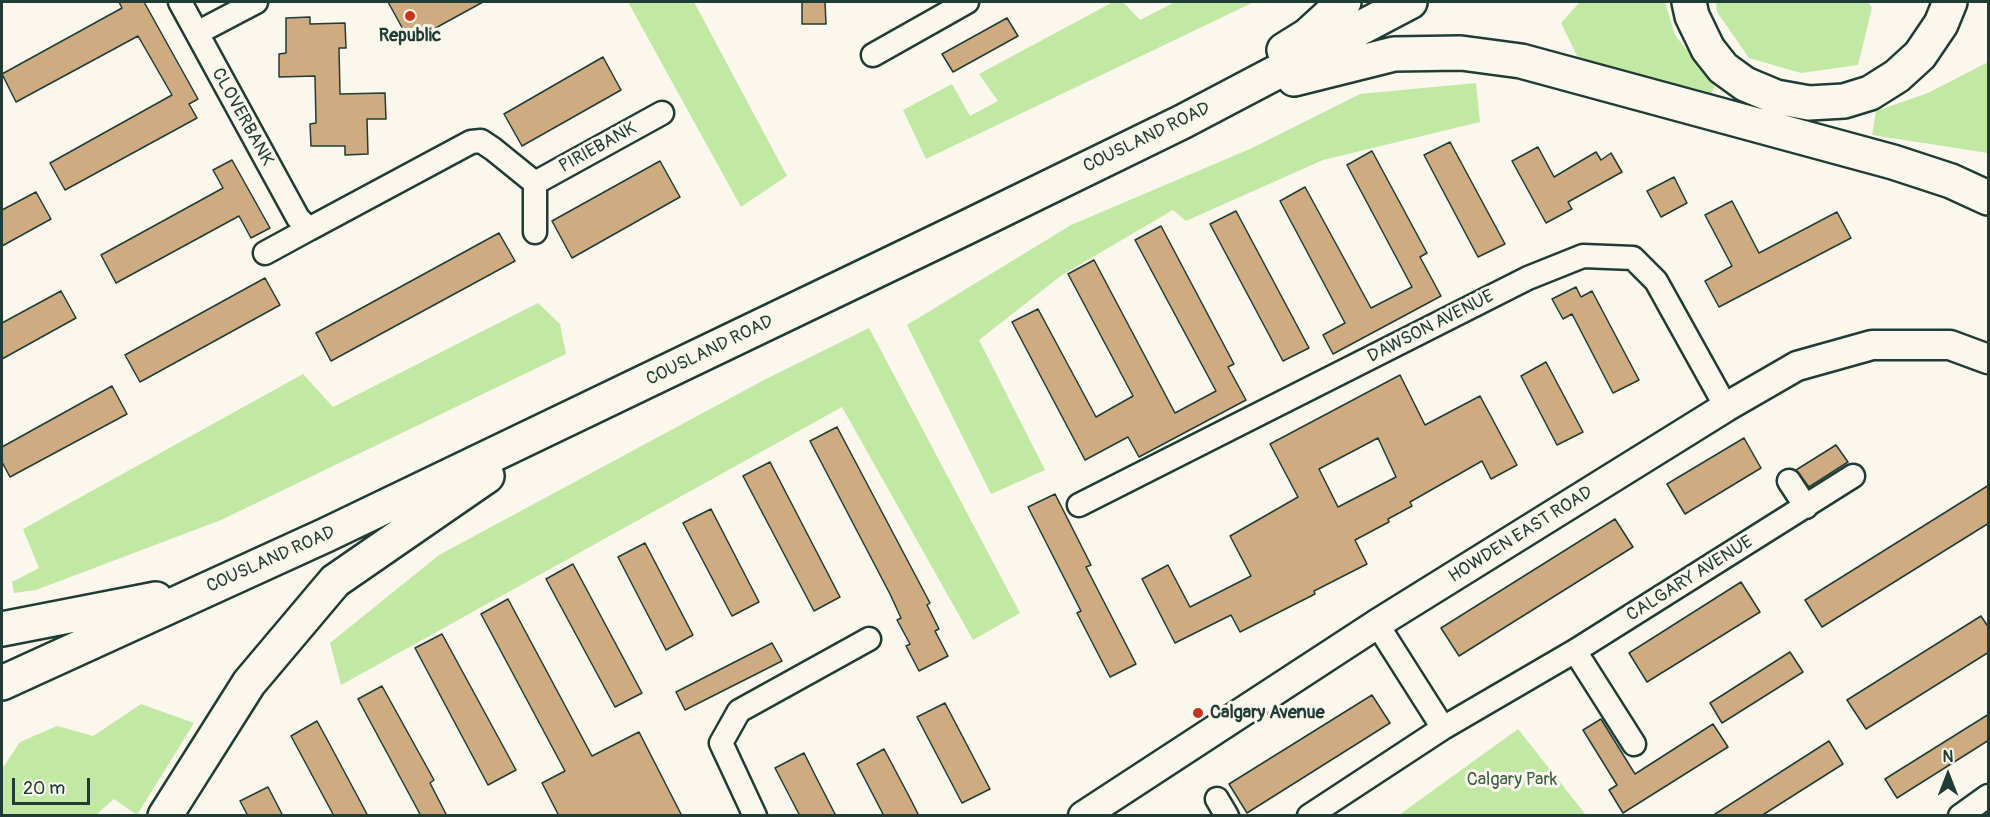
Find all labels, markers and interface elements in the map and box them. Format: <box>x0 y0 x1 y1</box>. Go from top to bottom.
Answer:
marker: Republic <box>403 9 417 23</box>
place label: Republic <box>379 25 441 47</box>
street label: CLOVERBANK <box>206 64 278 170</box>
street label: COUSLAND ROAD <box>1080 98 1214 178</box>
street label: PIRIEBANK <box>556 118 640 178</box>
street label: DAWSON AVENUE <box>1364 286 1498 368</box>
street label: COUSLAND ROAD <box>643 311 777 391</box>
street label: HOWDEN EAST ROAD <box>1445 482 1597 588</box>
street label: COUSLAND ROAD <box>203 522 339 598</box>
street label: CALGARY AVENUE <box>1623 532 1757 626</box>
place label: Calgary Avenue <box>1210 702 1325 724</box>
marker: Calgary Avenue <box>1191 706 1205 720</box>
north arrow <box>1918 745 1978 805</box>
text: N <box>1943 747 1953 767</box>
scale bar <box>15 766 93 804</box>
park label: Calgary Park <box>1467 769 1557 791</box>
text: 20 m <box>23 777 65 800</box>

